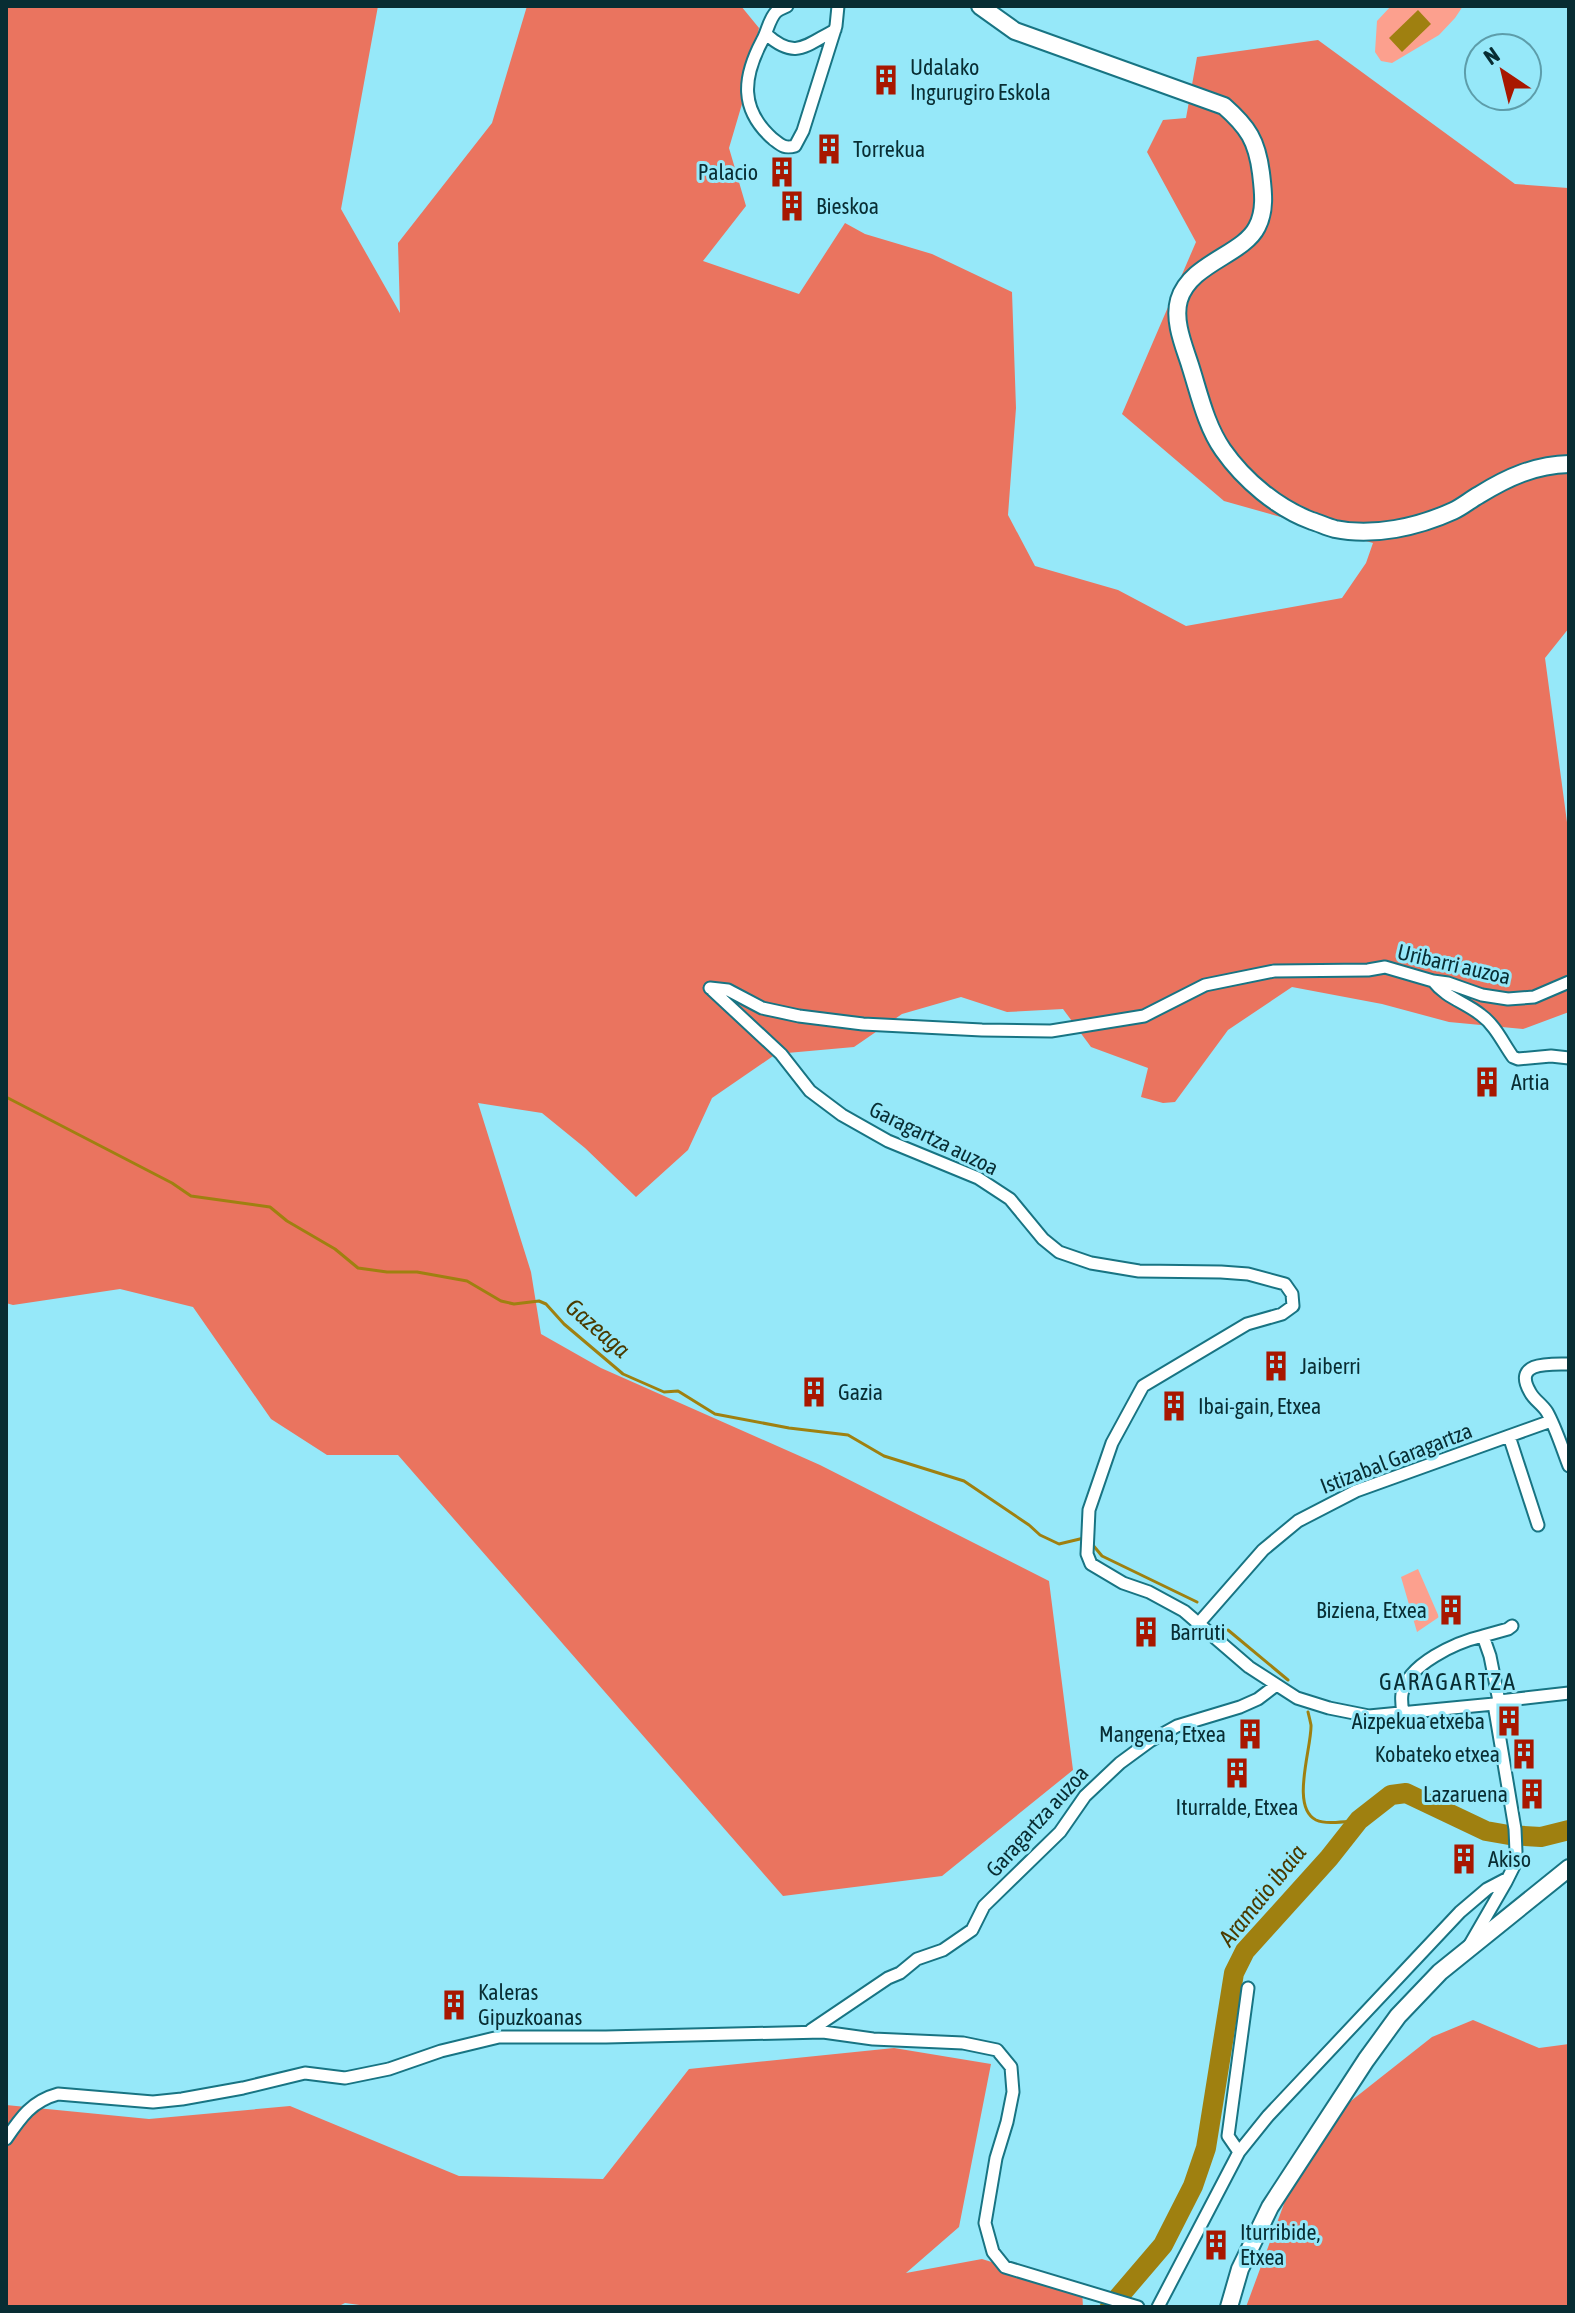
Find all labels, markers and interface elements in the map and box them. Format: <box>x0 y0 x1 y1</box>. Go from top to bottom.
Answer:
north arrow <box>1463 32 1543 112</box>
text: N <box>1479 41 1504 70</box>
place label: Udalako Ingurugiro Eskola <box>910 54 1051 105</box>
building icon: Udalako Ingurugiro Eskola <box>869 63 903 97</box>
building icon: Torrekua <box>812 132 846 166</box>
place label: Torrekua <box>853 136 925 162</box>
building icon: Palacio <box>765 155 799 189</box>
place label: Palacio <box>698 159 758 185</box>
building icon: Bieskoa <box>775 189 809 223</box>
place label: Bieskoa <box>816 193 879 219</box>
street label: Uribarri auzoa <box>1395 938 1513 990</box>
building icon: Artia <box>1470 1065 1504 1099</box>
place label: Artia <box>1511 1069 1550 1095</box>
street label: Garagartza auzoa <box>865 1096 1003 1180</box>
water label: Gazeaga <box>561 1293 635 1363</box>
building icon: Jaiberri <box>1259 1349 1293 1383</box>
place label: Jaiberri <box>1300 1353 1361 1379</box>
building icon: Gazia <box>797 1375 831 1409</box>
place label: Gazia <box>838 1379 883 1405</box>
building icon: Ibai-gain, Etxea <box>1157 1389 1191 1423</box>
place label: Ibai-gain, Etxea <box>1198 1393 1321 1419</box>
street label: Istizabal Garagartza <box>1316 1417 1476 1499</box>
building icon: Biziena, Etxea <box>1434 1593 1468 1627</box>
place label: Biziena, Etxea <box>1316 1597 1427 1623</box>
building icon: Barruti <box>1129 1615 1163 1649</box>
place label: Barruti <box>1170 1619 1226 1645</box>
district label: GARAGARTZA <box>1379 1668 1517 1695</box>
building icon: Aizpekua etxeba <box>1492 1704 1526 1738</box>
place label: Aizpekua etxeba <box>1352 1708 1485 1734</box>
building icon: Mangena, Etxea <box>1233 1717 1267 1751</box>
place label: Mangena, Etxea <box>1099 1721 1226 1747</box>
building icon: Kobateko etxea <box>1507 1737 1541 1771</box>
place label: Kobateko etxea <box>1375 1741 1500 1767</box>
building icon: Iturralde, Etxea <box>1220 1756 1254 1790</box>
street label: Garagartza auzoa <box>980 1760 1094 1882</box>
building icon: Lazaruena <box>1515 1777 1549 1811</box>
place label: Lazaruena <box>1423 1781 1508 1807</box>
place label: Iturralde, Etxea <box>1176 1794 1298 1820</box>
water label: Aramaio ibaia <box>1212 1839 1311 1952</box>
building icon: Akiso <box>1447 1842 1481 1876</box>
place label: Akiso <box>1488 1846 1531 1872</box>
place label: Kaleras Gipuzkoanas <box>478 1979 582 2030</box>
building icon: Kaleras Gipuzkoanas <box>437 1988 471 2022</box>
place label: Iturribide, Etxea <box>1240 2219 1321 2270</box>
building icon: Iturribide, Etxea <box>1199 2228 1233 2262</box>

